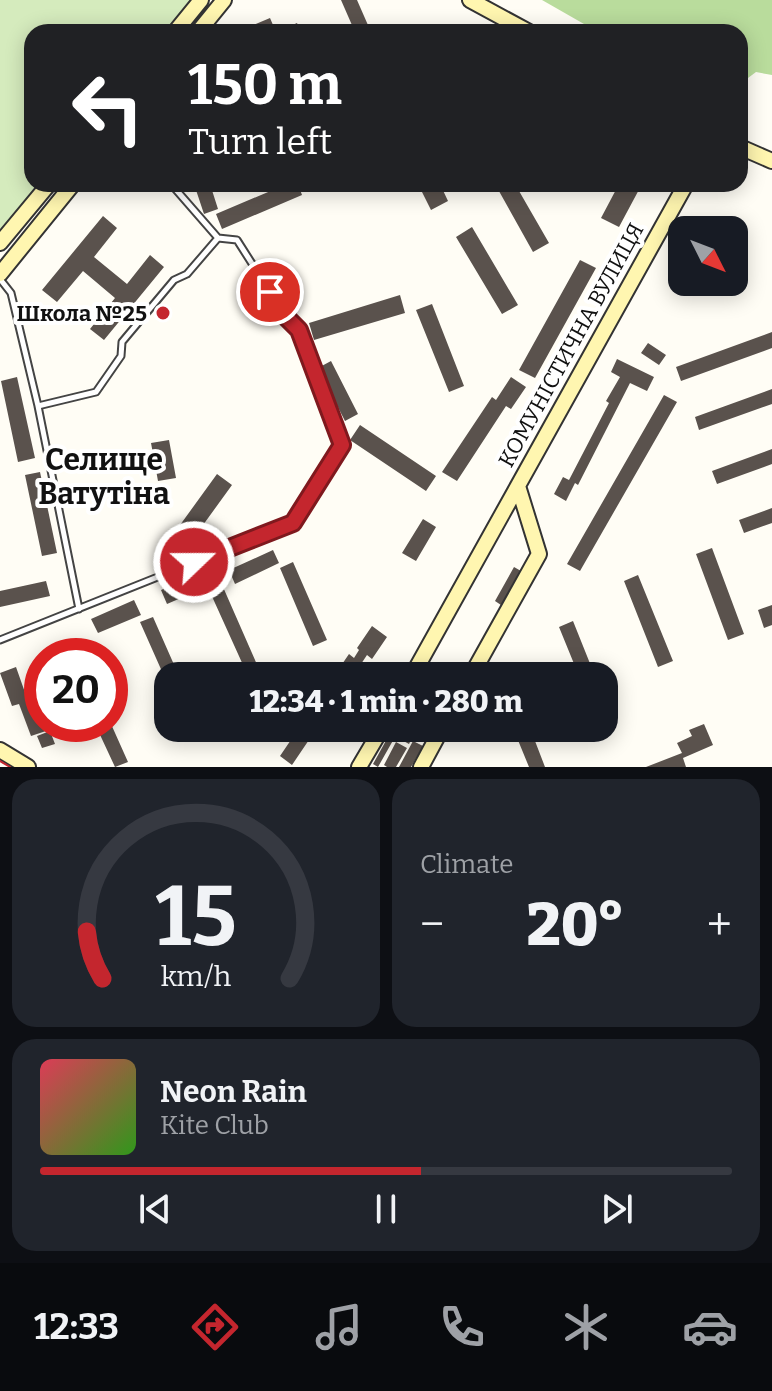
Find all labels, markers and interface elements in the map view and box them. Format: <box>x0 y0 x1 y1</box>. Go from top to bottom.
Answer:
text: 150 m <box>188 52 342 119</box>
icon: left <box>56 56 160 160</box>
text: Turn left <box>188 120 332 164</box>
north arrow <box>668 216 748 296</box>
map controls <box>668 216 748 296</box>
street label: КОМУНІСТИЧНА ВУЛИЦЯ <box>493 218 649 472</box>
pin <box>236 258 304 326</box>
icon: arrive <box>248 270 292 314</box>
place label: Школа №25 <box>17 300 147 327</box>
marker: Школа №25 <box>154 304 172 322</box>
district label: Селище Ватутіна <box>38 442 170 512</box>
position arrow <box>152 520 236 604</box>
speed limit sign: 20 <box>24 638 128 742</box>
text: 12:34 · 1 min · 280 m <box>250 684 522 720</box>
text: Climate <box>420 849 514 880</box>
text: 15 <box>155 867 237 967</box>
text: 20° <box>526 889 625 961</box>
text: − <box>420 898 444 951</box>
text: + <box>707 898 732 951</box>
text: km/h <box>161 959 232 994</box>
text: Neon Rain <box>160 1074 307 1110</box>
text: Kite Club <box>160 1110 269 1141</box>
icon: previous <box>133 1187 177 1231</box>
icon: pause <box>364 1187 408 1231</box>
icon: next <box>595 1187 639 1231</box>
icon: directions <box>187 1299 243 1355</box>
icon: music <box>311 1299 367 1355</box>
icon: phone <box>434 1299 490 1355</box>
icon: climate <box>558 1299 614 1355</box>
icon: car <box>682 1299 738 1355</box>
text: 12:33 <box>34 1305 119 1349</box>

